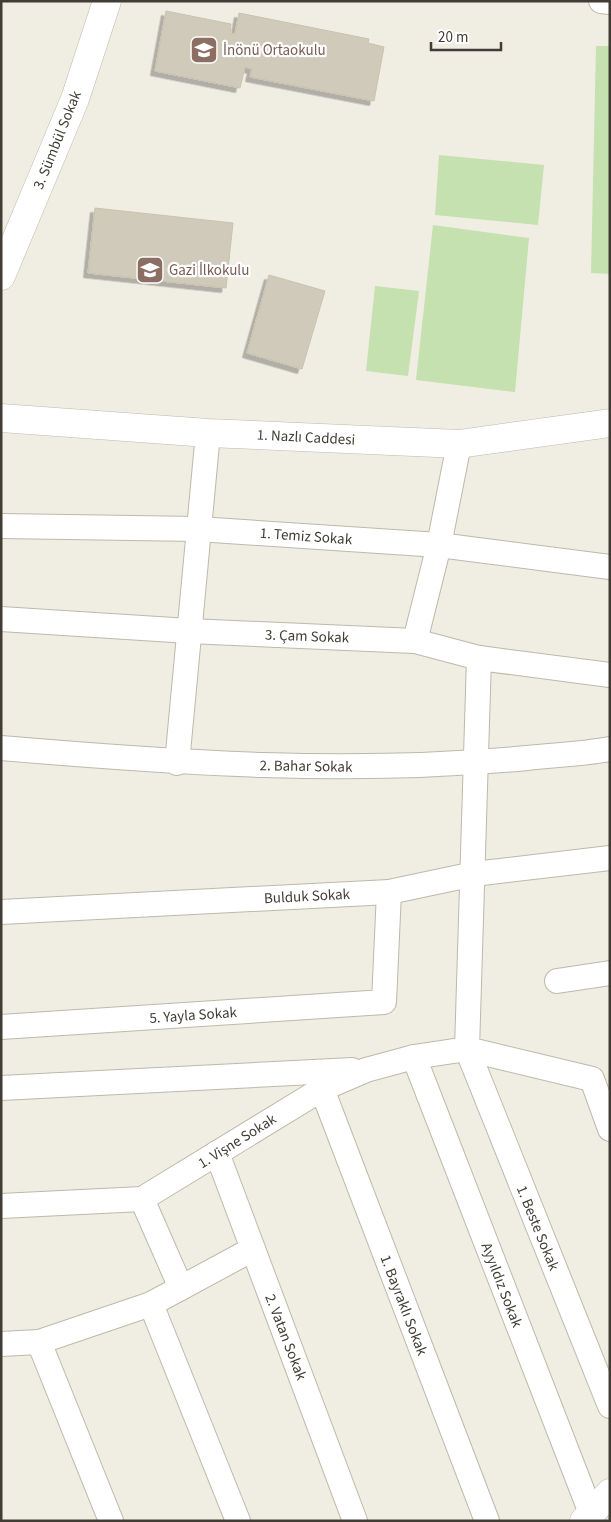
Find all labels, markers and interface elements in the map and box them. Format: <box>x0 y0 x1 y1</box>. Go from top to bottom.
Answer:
scale bar <box>431 20 501 52</box>
text: 20 m <box>438 27 468 48</box>
school or university icon: İnönü Ortaokulu <box>189 35 219 65</box>
place label: İnönü Ortaokulu <box>223 40 326 61</box>
street label: 3. Sümbül Sokak <box>28 87 87 193</box>
school or university icon: Gazi İlkokulu <box>135 255 165 285</box>
place label: Gazi İlkokulu <box>169 260 249 281</box>
street label: 1. Nazlı Caddesi <box>256 424 356 451</box>
street label: 1. Temiz Sokak <box>259 523 353 550</box>
street label: 3. Çam Sokak <box>265 625 350 648</box>
street label: 2. Bahar Sokak <box>259 755 353 778</box>
street label: Bulduk Sokak <box>263 884 351 909</box>
street label: 5. Yayla Sokak <box>149 1002 238 1029</box>
street label: 1. Vişne Sokak <box>194 1109 281 1174</box>
street label: 1. Beste Sokak <box>511 1182 564 1274</box>
street label: Ayyıldız Sokak <box>476 1240 528 1331</box>
street label: 1. Bayraklı Sokak <box>375 1252 433 1359</box>
street label: 2. Vatan Sokak <box>259 1291 312 1384</box>

